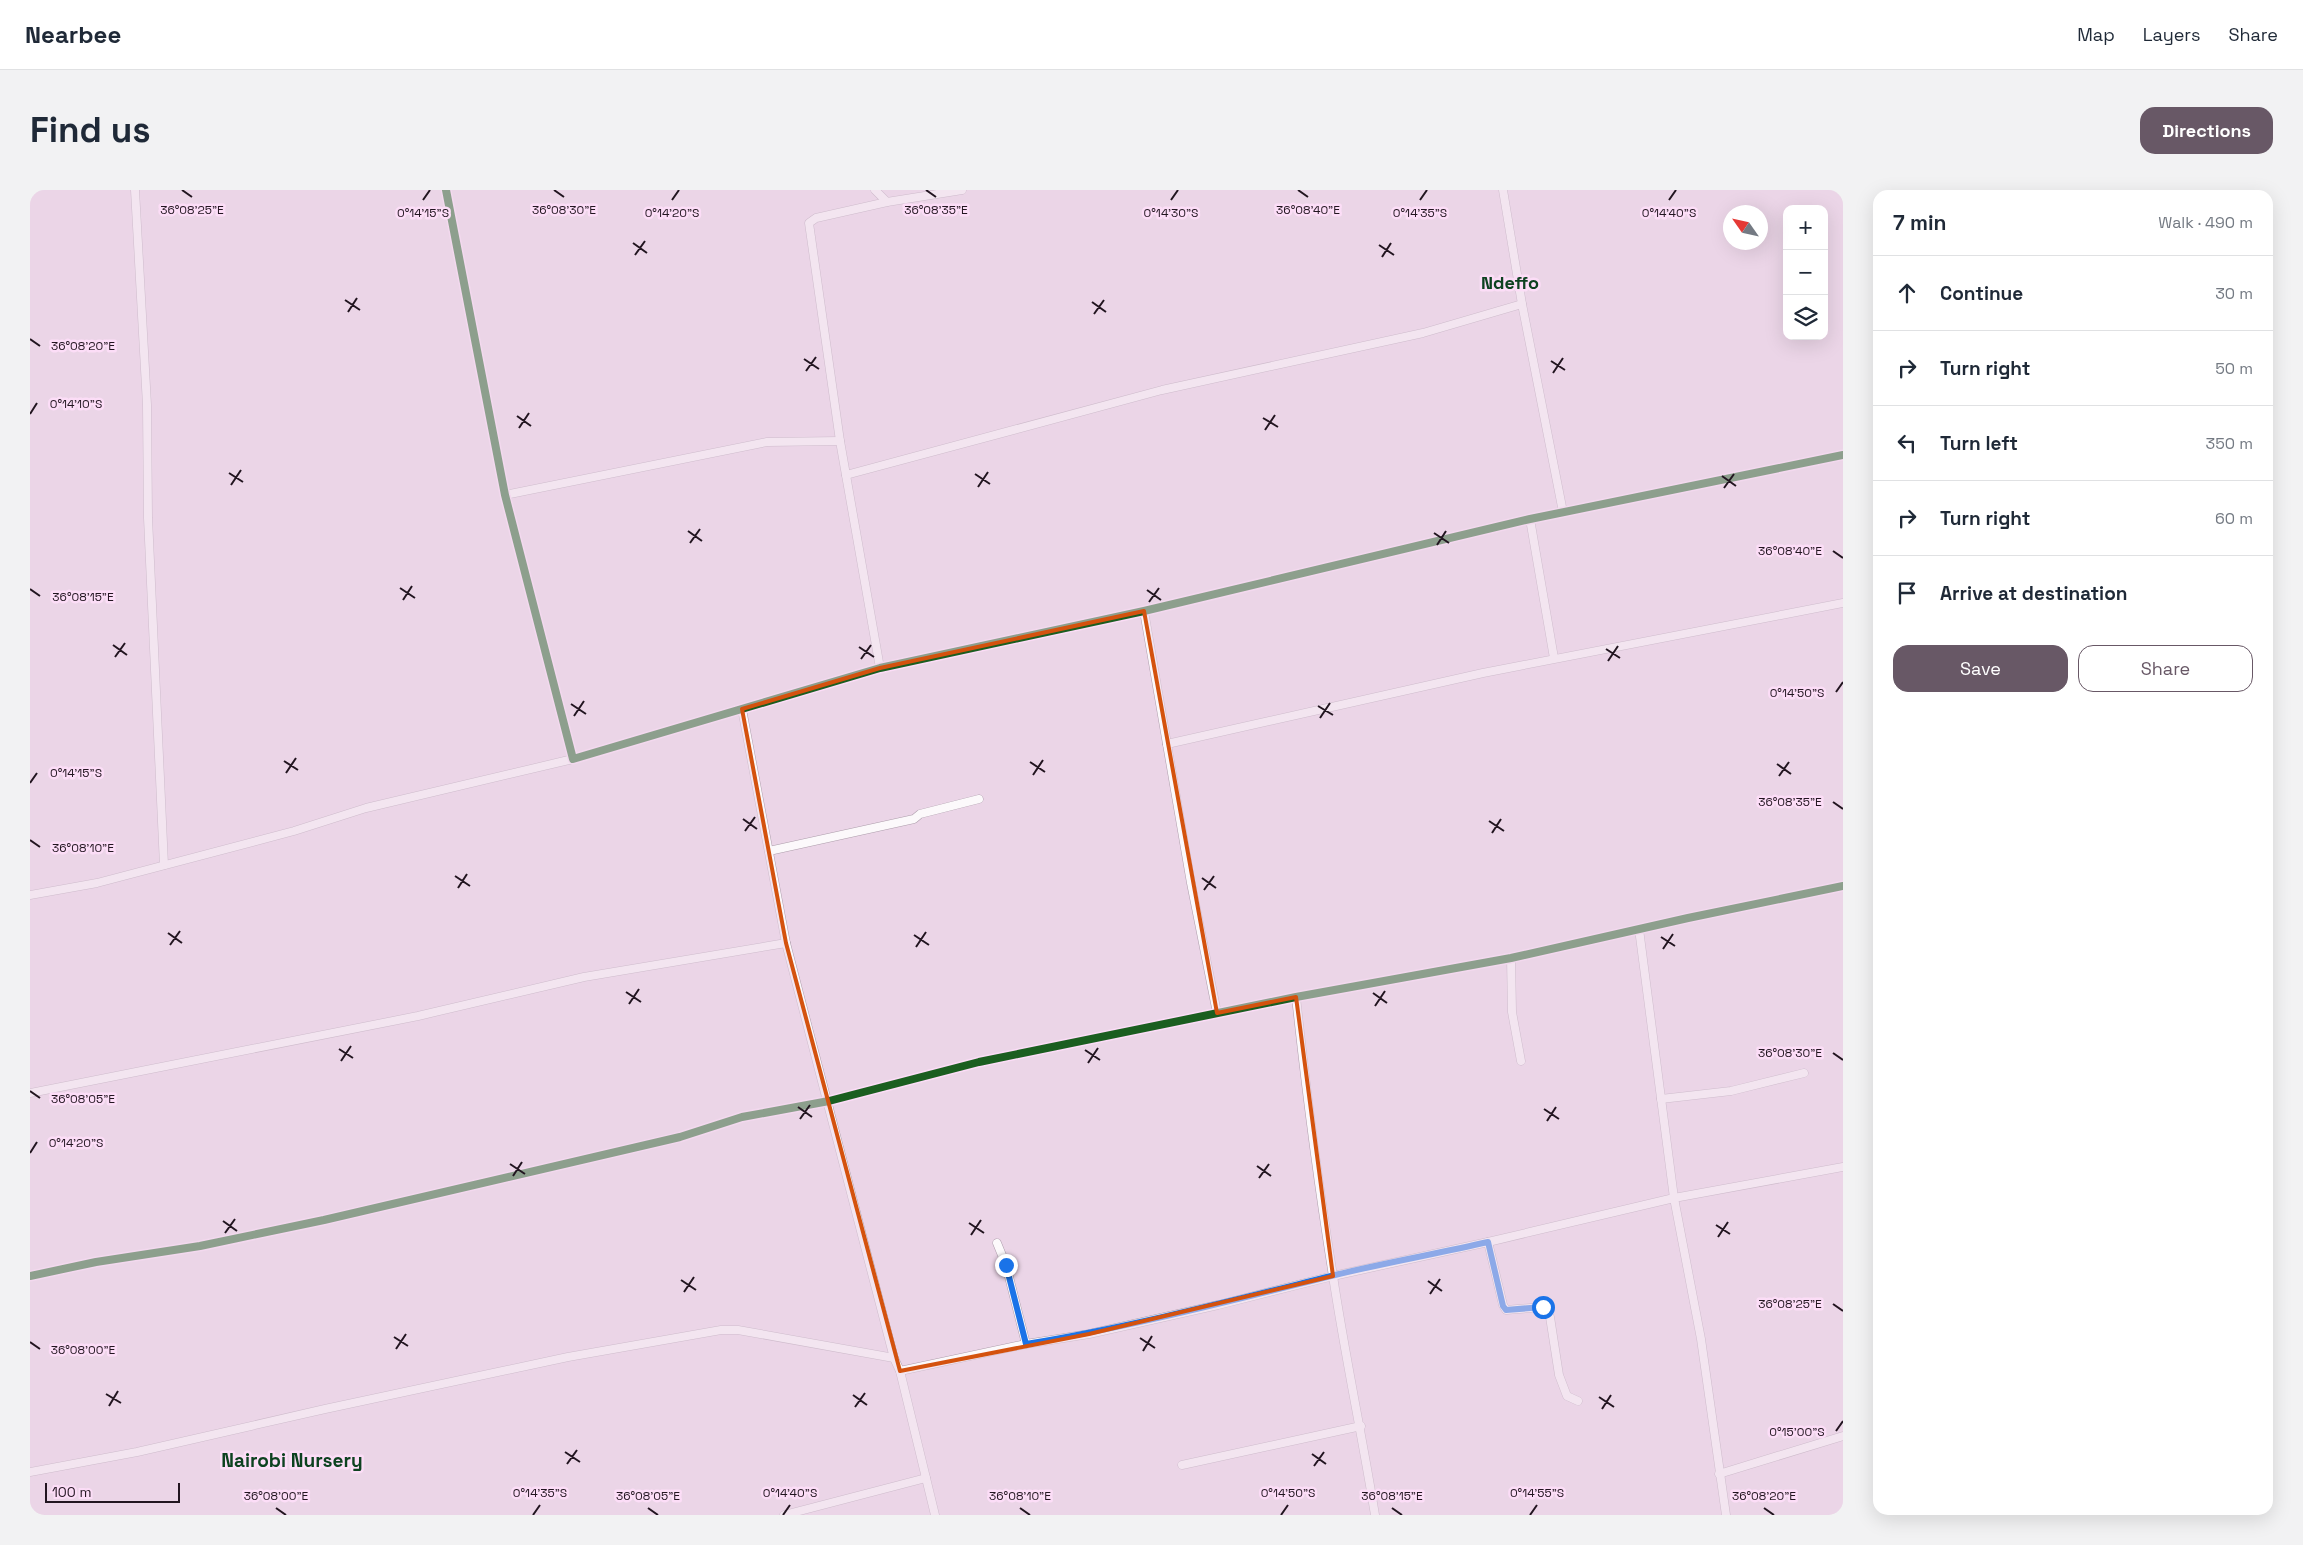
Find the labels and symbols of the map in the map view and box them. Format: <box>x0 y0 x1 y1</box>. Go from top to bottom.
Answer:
text: 36°08'25"E <box>160 202 224 218</box>
text: 36°08'30"E <box>532 202 596 218</box>
text: 36°08'35"E <box>904 202 968 218</box>
text: 36°08'40"E <box>1276 202 1340 218</box>
text: 0°14'15"S <box>397 205 449 221</box>
text: 0°14'20"S <box>645 205 699 221</box>
text: 0°14'30"S <box>1144 205 1198 221</box>
text: 0°14'35"S <box>1393 205 1447 221</box>
text: 0°14'40"S <box>1642 205 1696 221</box>
north arrow <box>1723 205 1768 250</box>
district label: Ndeffo <box>1481 271 1539 294</box>
text: 36°08'20"E <box>51 338 115 354</box>
text: 0°14'10"S <box>50 396 102 412</box>
text: 36°08'40"E <box>1758 543 1822 559</box>
text: 36°08'15"E <box>52 589 114 605</box>
text: 0°14'50"S <box>1770 685 1824 701</box>
text: 0°14'15"S <box>50 765 102 781</box>
text: 36°08'35"E <box>1758 794 1822 810</box>
text: 36°08'10"E <box>52 840 114 856</box>
text: 36°08'30"E <box>1758 1045 1822 1061</box>
text: 36°08'05"E <box>51 1091 115 1107</box>
text: 0°14'20"S <box>49 1135 103 1151</box>
route end <box>995 1254 1018 1277</box>
route start <box>1532 1296 1555 1319</box>
text: 36°08'25"E <box>1758 1296 1822 1312</box>
text: 36°08'00"E <box>51 1342 116 1358</box>
text: 0°15'00"S <box>1769 1424 1825 1440</box>
district label: Nairobi Nursery <box>221 1448 363 1473</box>
scale bar <box>45 1480 180 1503</box>
text: 0°14'35"S <box>513 1485 567 1501</box>
text: 0°14'40"S <box>763 1485 817 1501</box>
text: 0°14'50"S <box>1261 1485 1315 1501</box>
text: 0°14'55"S <box>1510 1485 1564 1501</box>
text: 36°08'00"E <box>244 1488 309 1504</box>
text: 36°08'05"E <box>616 1488 680 1504</box>
text: 36°08'10"E <box>989 1488 1051 1504</box>
text: 36°08'15"E <box>1361 1488 1423 1504</box>
text: 36°08'20"E <box>1732 1488 1796 1504</box>

